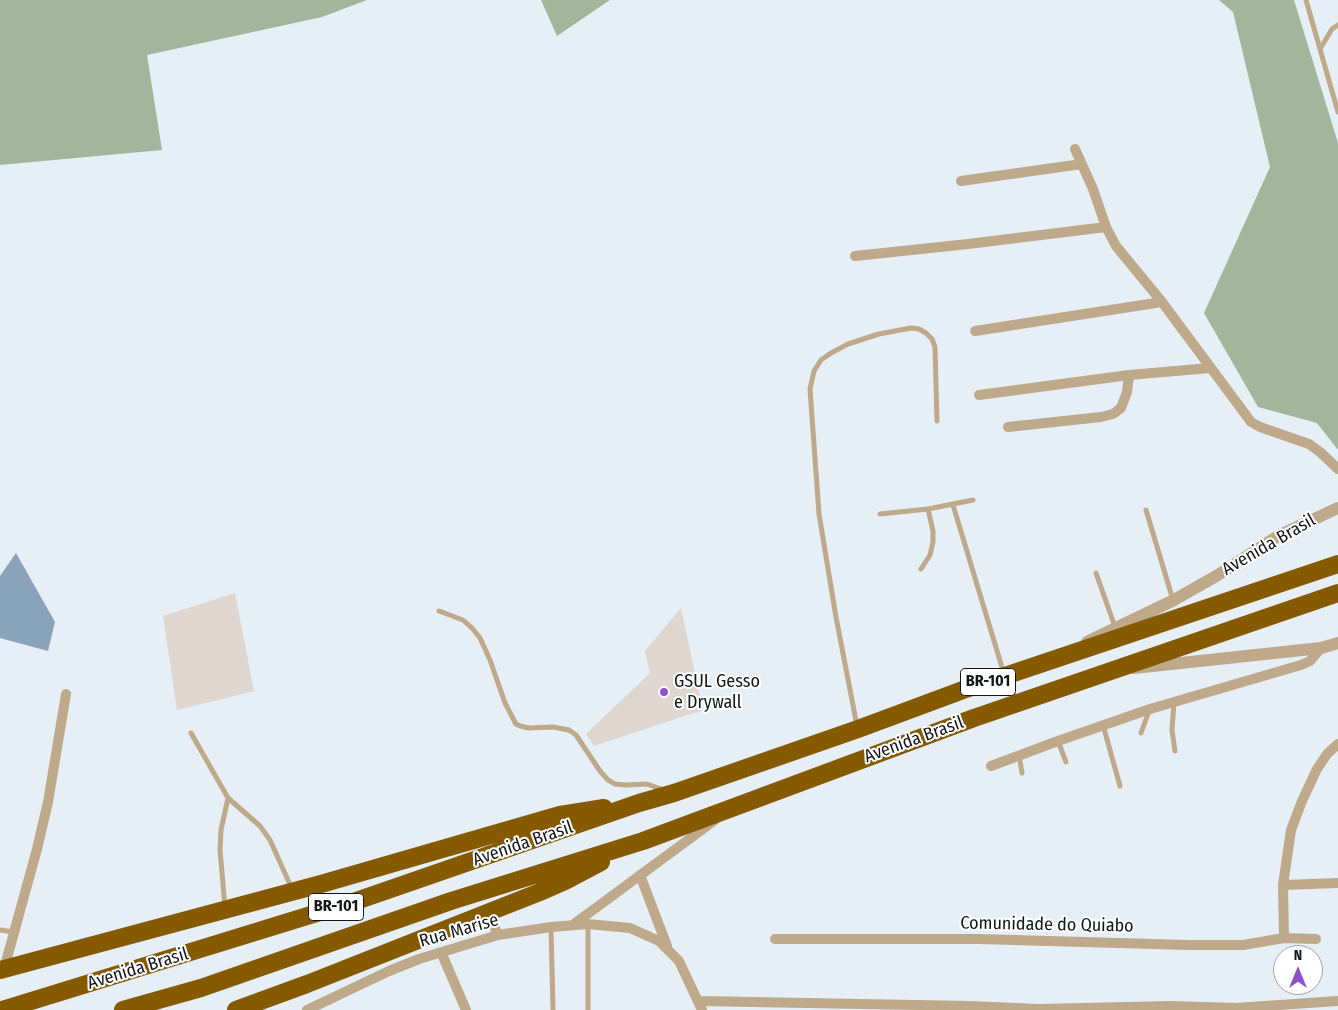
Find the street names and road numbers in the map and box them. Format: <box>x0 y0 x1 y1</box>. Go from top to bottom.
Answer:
street label: Avenida Brasil <box>1218 510 1320 580</box>
road number: BR-101 <box>960 669 1016 696</box>
street label: Avenida Brasil <box>861 712 967 768</box>
street label: Avenida Brasil <box>470 817 576 871</box>
road number: BR-101 <box>308 894 364 920</box>
street label: Rua Marise <box>417 909 501 953</box>
street label: Comunidade do Quiabo <box>960 913 1134 937</box>
street label: Avenida Brasil <box>85 943 191 995</box>

